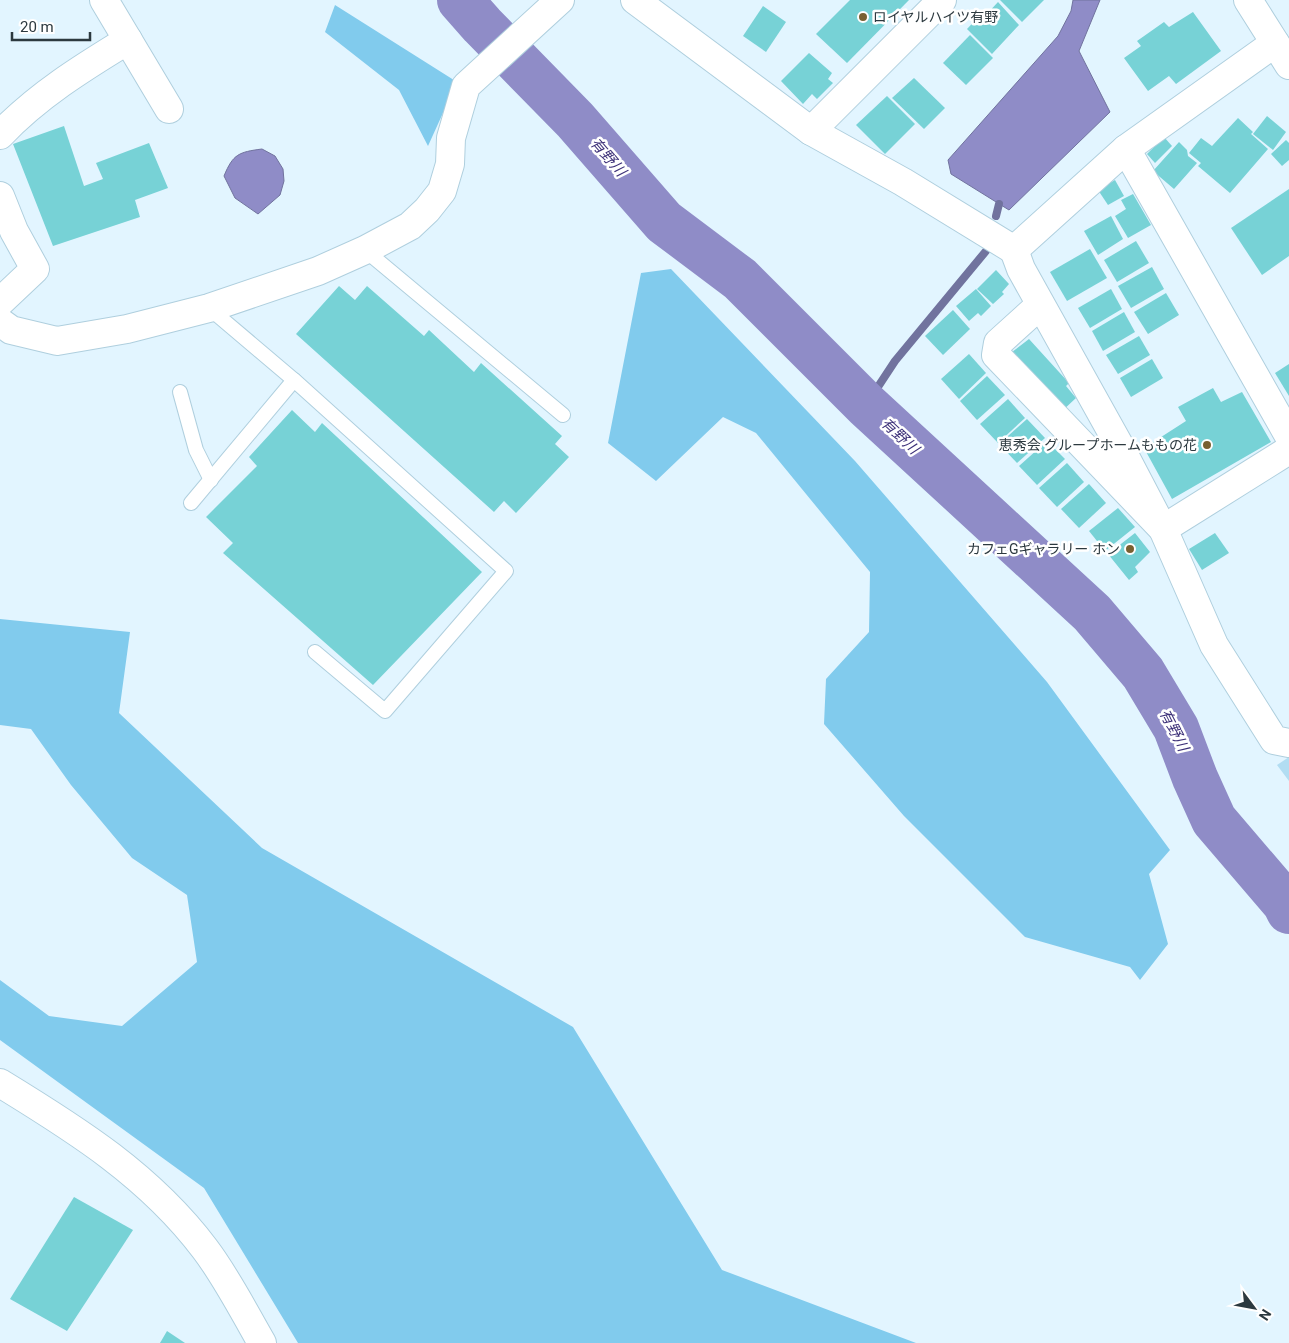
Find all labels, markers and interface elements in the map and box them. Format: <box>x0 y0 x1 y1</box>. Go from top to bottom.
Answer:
place label: ロイヤルハイツ有野 <box>873 9 998 25</box>
scale bar <box>12 10 90 42</box>
marker: ロイヤルハイツ有野 <box>857 11 869 23</box>
text: 20 m <box>20 18 54 36</box>
water label: 有野川 <box>586 134 631 181</box>
water label: 有野川 <box>877 414 924 459</box>
place label: 恵秀会 グループホームももの花 <box>999 437 1197 453</box>
marker: 恵秀会 グループホームももの花 <box>1201 439 1213 451</box>
place label: カフェGギャラリー ホン <box>967 541 1120 557</box>
marker: カフェGギャラリー ホン <box>1124 543 1136 555</box>
water label: 有野川 <box>1156 706 1193 756</box>
north arrow <box>1229 1283 1279 1333</box>
text: N <box>1256 1306 1274 1323</box>

